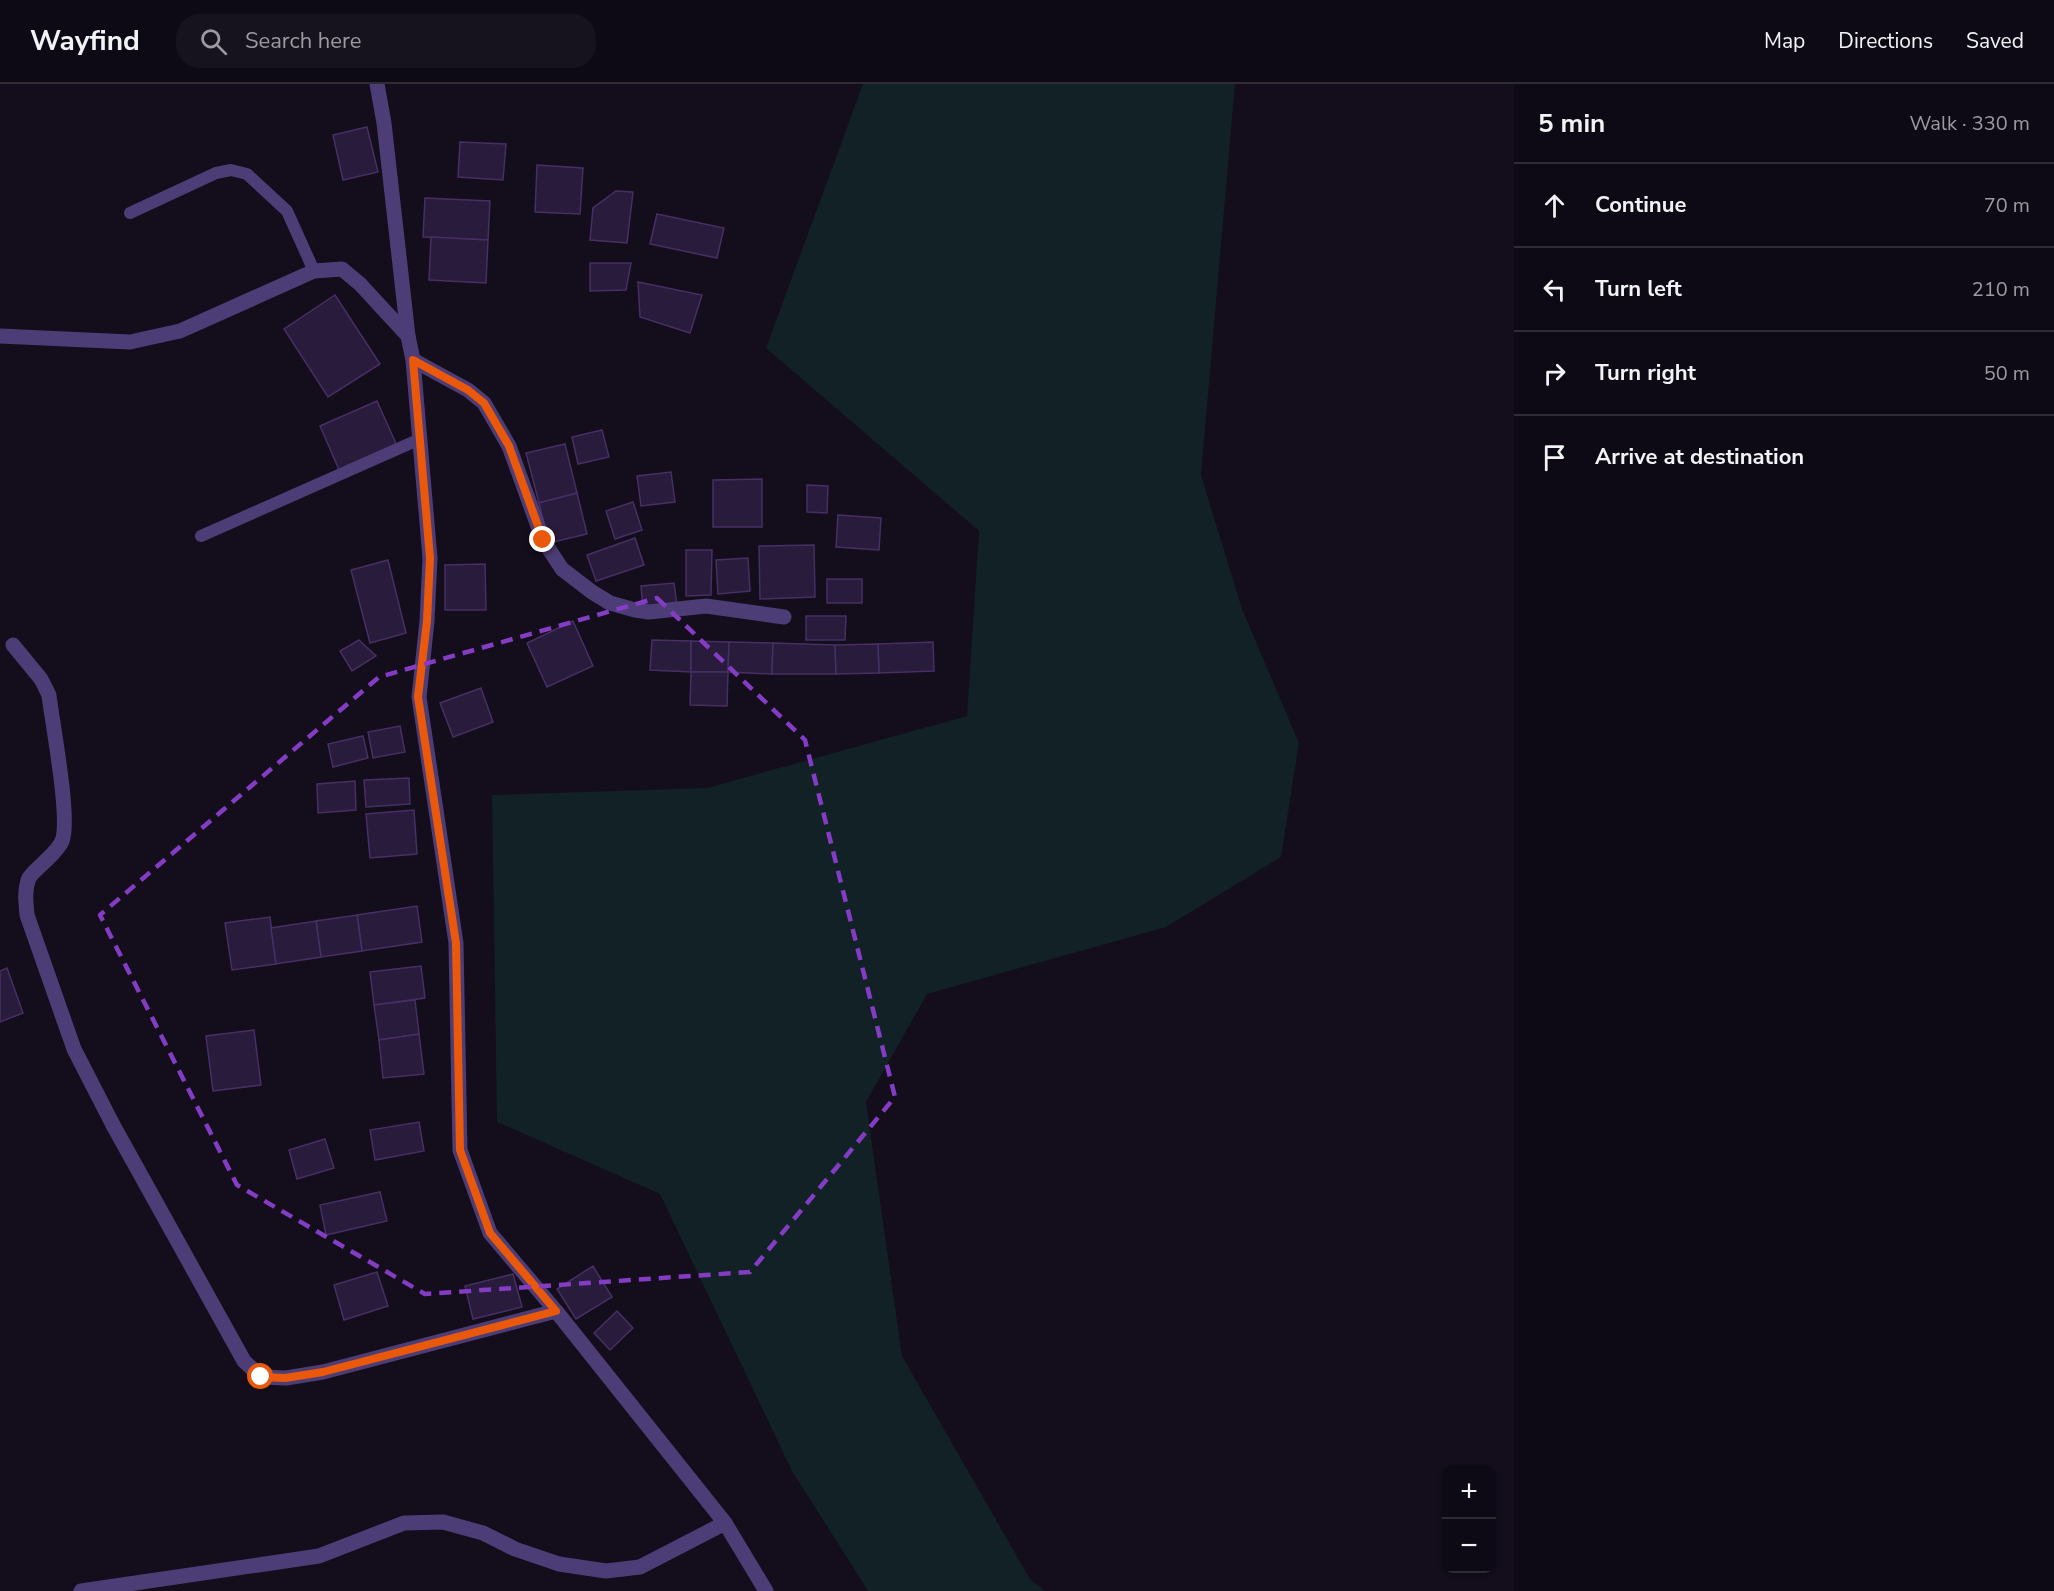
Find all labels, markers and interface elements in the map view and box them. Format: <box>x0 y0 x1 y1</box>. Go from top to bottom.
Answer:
search box <box>176 14 596 68</box>
text: Wayfind <box>30 22 140 60</box>
icon: search <box>197 25 230 58</box>
text: Search here <box>245 26 362 56</box>
text: Map <box>1764 27 1805 55</box>
text: Directions <box>1838 27 1933 55</box>
text: Saved <box>1966 27 2024 55</box>
text: 5 min <box>1538 106 1605 141</box>
text: Walk · 330 m <box>1910 110 2030 137</box>
icon: ahead <box>1538 189 1571 222</box>
text: Continue <box>1595 190 1686 220</box>
text: 70 m <box>1984 192 2030 219</box>
icon: left <box>1538 273 1571 306</box>
text: Turn left <box>1595 274 1682 304</box>
text: 210 m <box>1972 276 2030 303</box>
icon: right <box>1538 357 1571 390</box>
text: Turn right <box>1595 358 1696 388</box>
text: 50 m <box>1984 360 2030 387</box>
icon: arrive <box>1538 441 1571 474</box>
text: Arrive at destination <box>1595 442 1804 472</box>
route end <box>529 526 555 552</box>
route start <box>247 1363 273 1389</box>
map controls <box>1442 1465 1496 1573</box>
button: + <box>1442 1465 1496 1519</box>
button: − <box>1442 1519 1496 1573</box>

